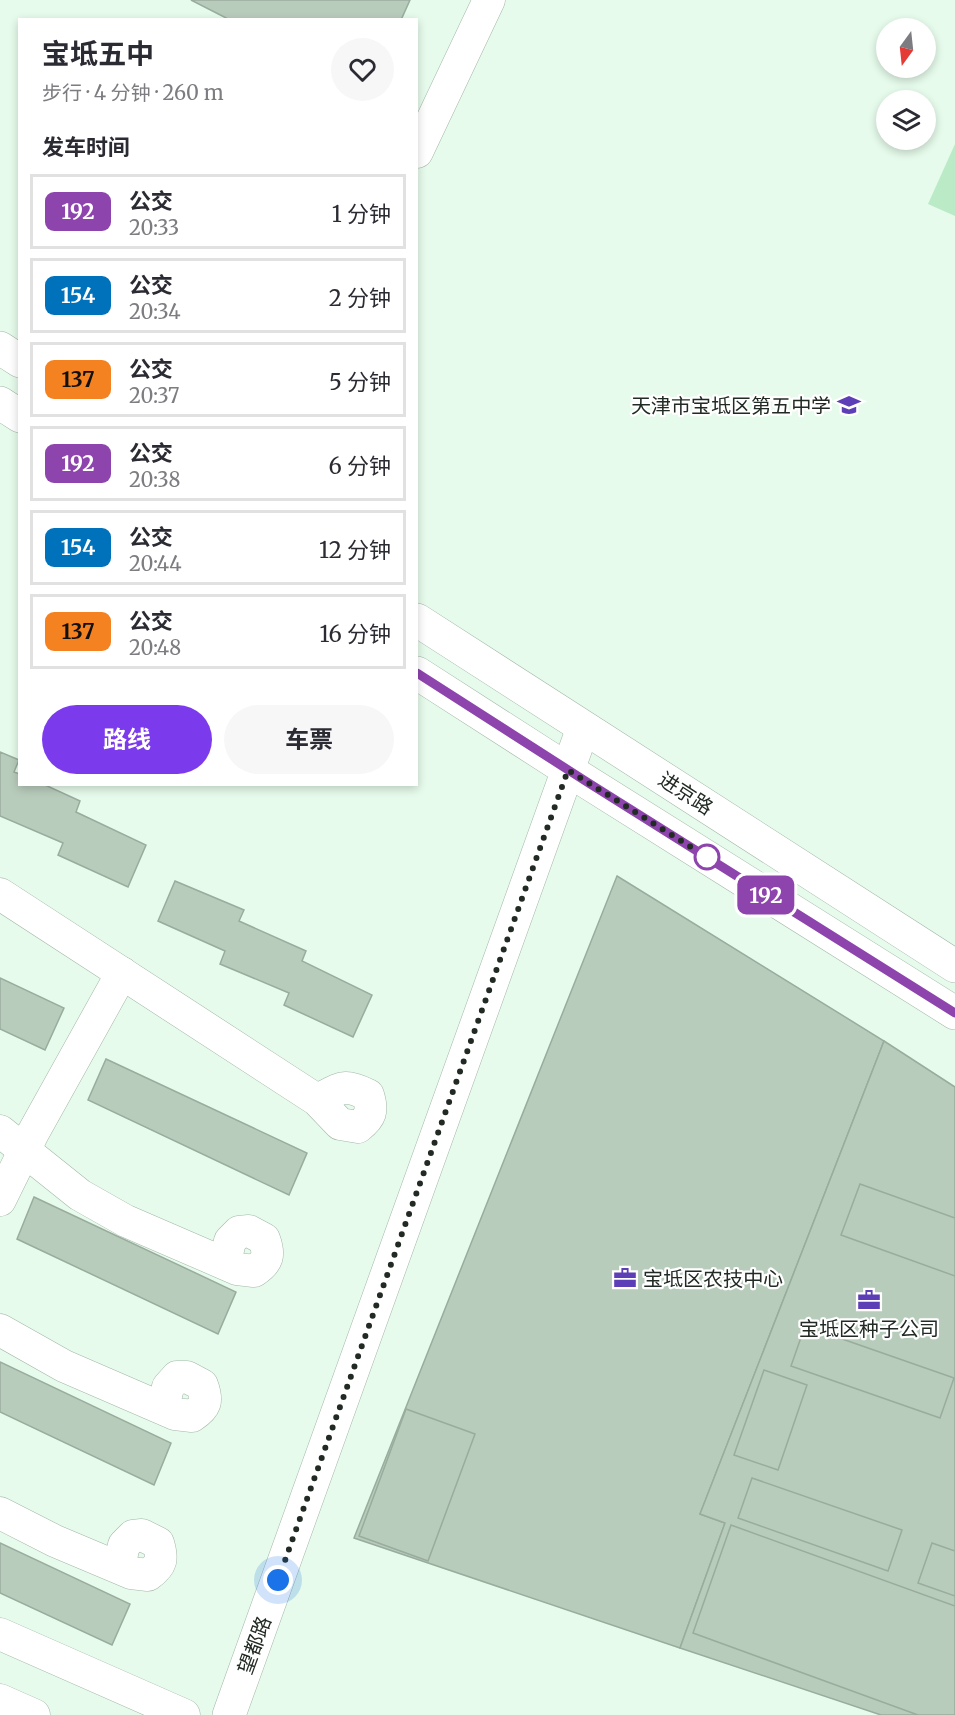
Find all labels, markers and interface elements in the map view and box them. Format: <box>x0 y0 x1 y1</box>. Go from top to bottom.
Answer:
north arrow <box>876 18 936 78</box>
map controls <box>876 18 936 150</box>
text: 宝坻五中 <box>42 36 154 72</box>
button: heart <box>331 38 394 101</box>
text: 步行 · 4 分钟 · 260 m <box>42 80 224 105</box>
button: layers <box>876 90 936 150</box>
text: 发车时间 <box>42 133 130 161</box>
text: 公交 <box>129 187 173 215</box>
text: 192 <box>61 198 95 225</box>
text: 1 分钟 <box>332 200 391 228</box>
text: 20:33 <box>129 215 179 240</box>
text: 公交 <box>129 271 173 299</box>
text: 154 <box>61 282 95 309</box>
text: 2 分钟 <box>329 284 391 312</box>
text: 20:34 <box>129 299 181 324</box>
text: 公交 <box>129 355 173 383</box>
text: 137 <box>61 366 95 393</box>
text: 5 分钟 <box>329 368 391 396</box>
text: 20:37 <box>129 383 179 408</box>
school or university icon: 天津市宝坻区第五中学 <box>836 392 862 418</box>
place label: 天津市宝坻区第五中学 <box>631 393 831 418</box>
text: 公交 <box>129 439 173 467</box>
text: 192 <box>61 450 95 477</box>
text: 6 分钟 <box>328 452 391 480</box>
text: 20:38 <box>129 467 180 492</box>
text: 公交 <box>129 523 173 551</box>
text: 154 <box>61 534 95 561</box>
text: 12 分钟 <box>319 536 391 564</box>
text: 20:44 <box>129 551 181 576</box>
text: 公交 <box>129 607 173 635</box>
text: 137 <box>61 618 95 645</box>
text: 16 分钟 <box>319 620 391 648</box>
text: 20:48 <box>129 635 181 660</box>
button: 路线 <box>42 705 212 774</box>
button: 车票 <box>224 705 394 774</box>
street label: 进京路 <box>654 766 718 820</box>
unlabelled marker <box>694 844 720 870</box>
line badge: 192 <box>732 876 801 914</box>
text: 192 <box>749 882 783 909</box>
office icon: 宝坻区农技中心 <box>612 1265 638 1291</box>
place label: 宝坻区农技中心 <box>643 1266 783 1291</box>
office icon: 宝坻区种子公司 <box>856 1287 882 1313</box>
place label: 宝坻区种子公司 <box>799 1316 939 1341</box>
your location <box>263 1565 293 1595</box>
street label: 望都路 <box>232 1613 276 1677</box>

